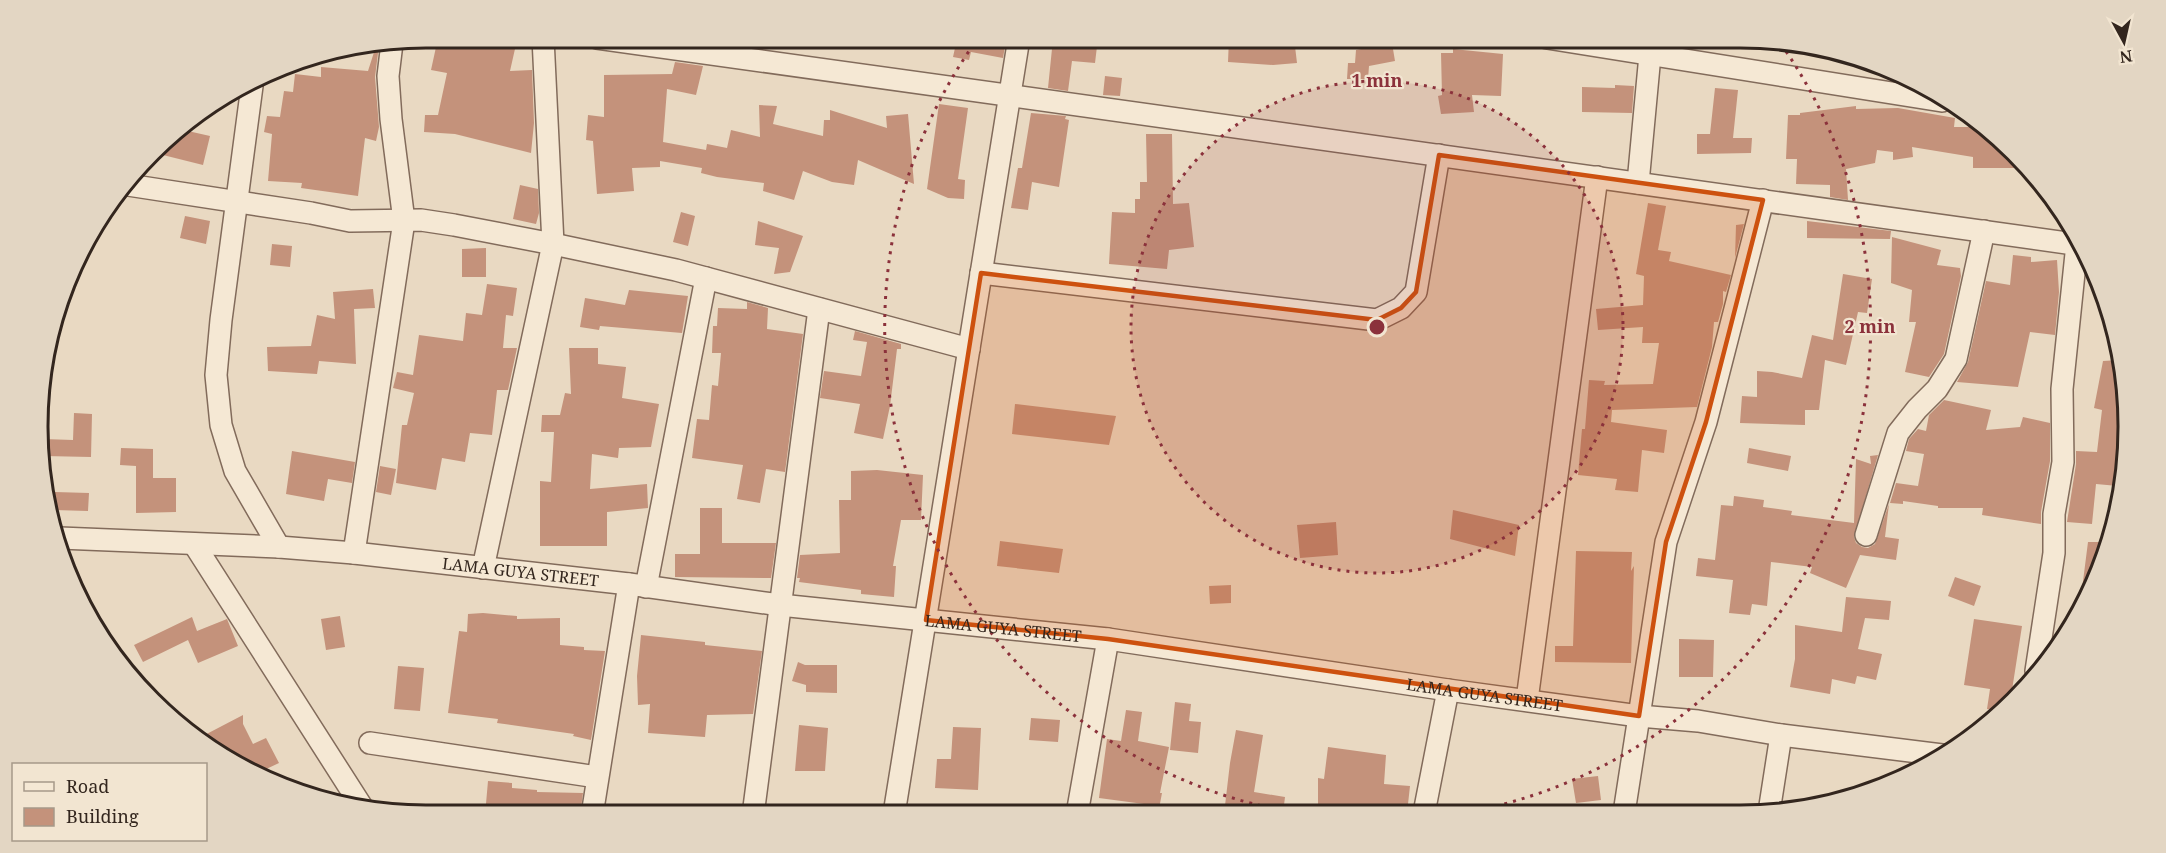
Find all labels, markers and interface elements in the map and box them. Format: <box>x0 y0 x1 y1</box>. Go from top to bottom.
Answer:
north arrow <box>2094 12 2154 72</box>
text: N <box>2118 45 2134 69</box>
text: 1 min <box>1352 68 1402 92</box>
text: 2 min <box>1845 314 1895 338</box>
centre of rings <box>1367 317 1387 337</box>
street label: LAMA GUYA STREET <box>441 552 600 592</box>
street label: LAMA GUYA STREET <box>924 609 1083 647</box>
street label: LAMA GUYA STREET <box>1405 673 1564 717</box>
legend <box>12 763 207 841</box>
text: Road <box>66 774 109 798</box>
text: Building <box>66 804 139 828</box>

